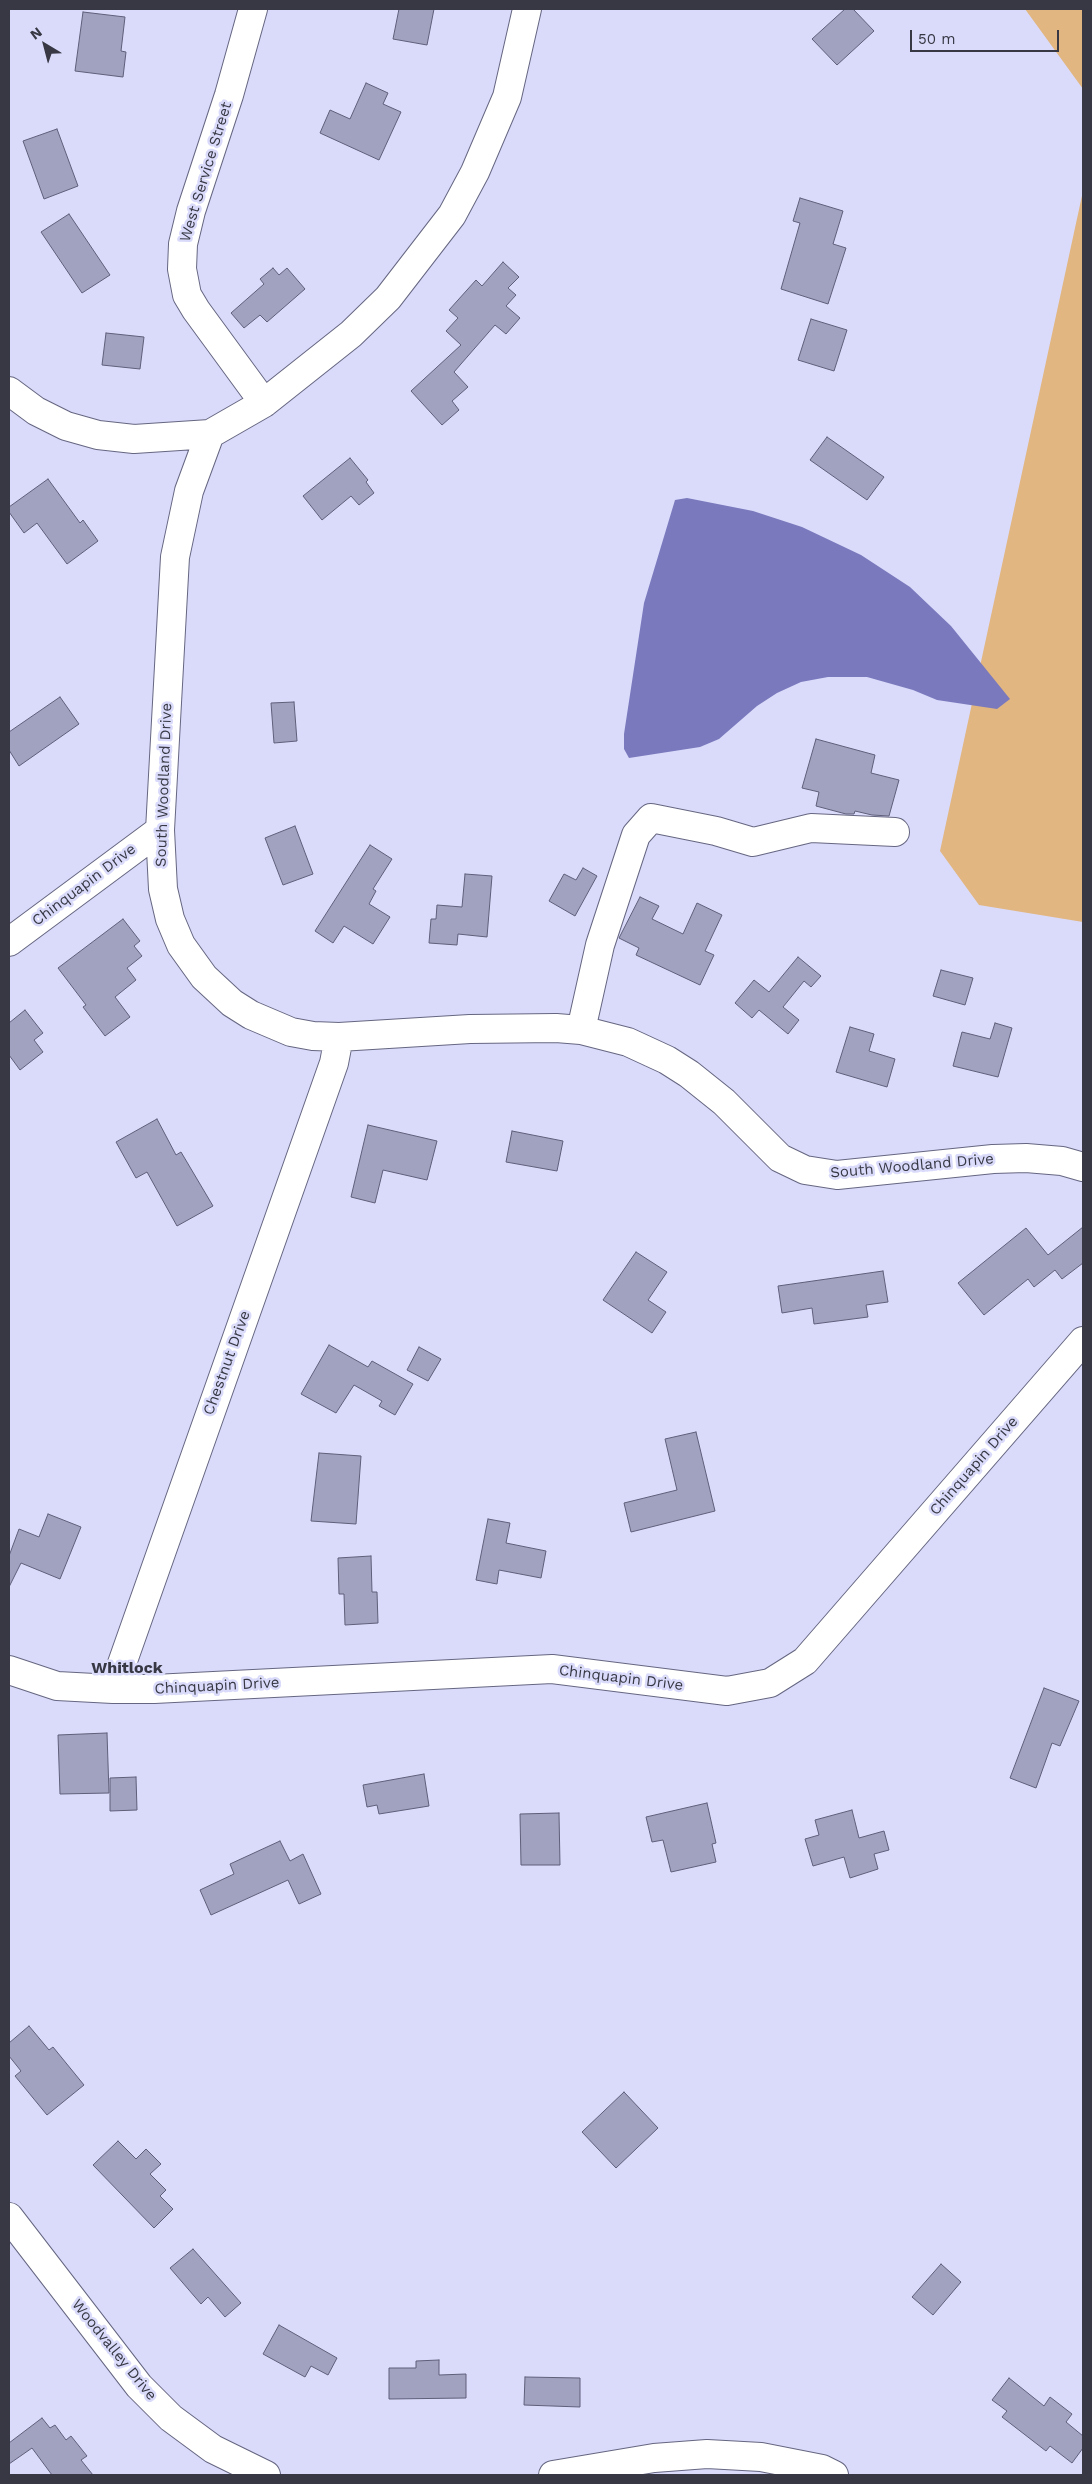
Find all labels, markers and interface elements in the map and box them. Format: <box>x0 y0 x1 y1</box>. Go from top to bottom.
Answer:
north arrow <box>20 20 70 70</box>
scale bar <box>912 20 1061 52</box>
text: N <box>27 24 45 43</box>
text: 50 m <box>918 30 955 48</box>
street label: West Service Street <box>176 100 236 244</box>
street label: South Woodland Drive <box>152 703 176 867</box>
street label: Chinquapin Drive <box>29 840 139 930</box>
street label: South Woodland Drive <box>830 1150 994 1182</box>
street label: Chestnut Drive <box>200 1308 254 1418</box>
street label: Chinquapin Drive <box>926 1413 1022 1519</box>
district label: Whitlock <box>91 1658 163 1678</box>
street label: Chinquapin Drive <box>558 1661 684 1695</box>
street label: Chinquapin Drive <box>154 1674 280 1698</box>
street label: Woodvalley Drive <box>68 2296 160 2404</box>

